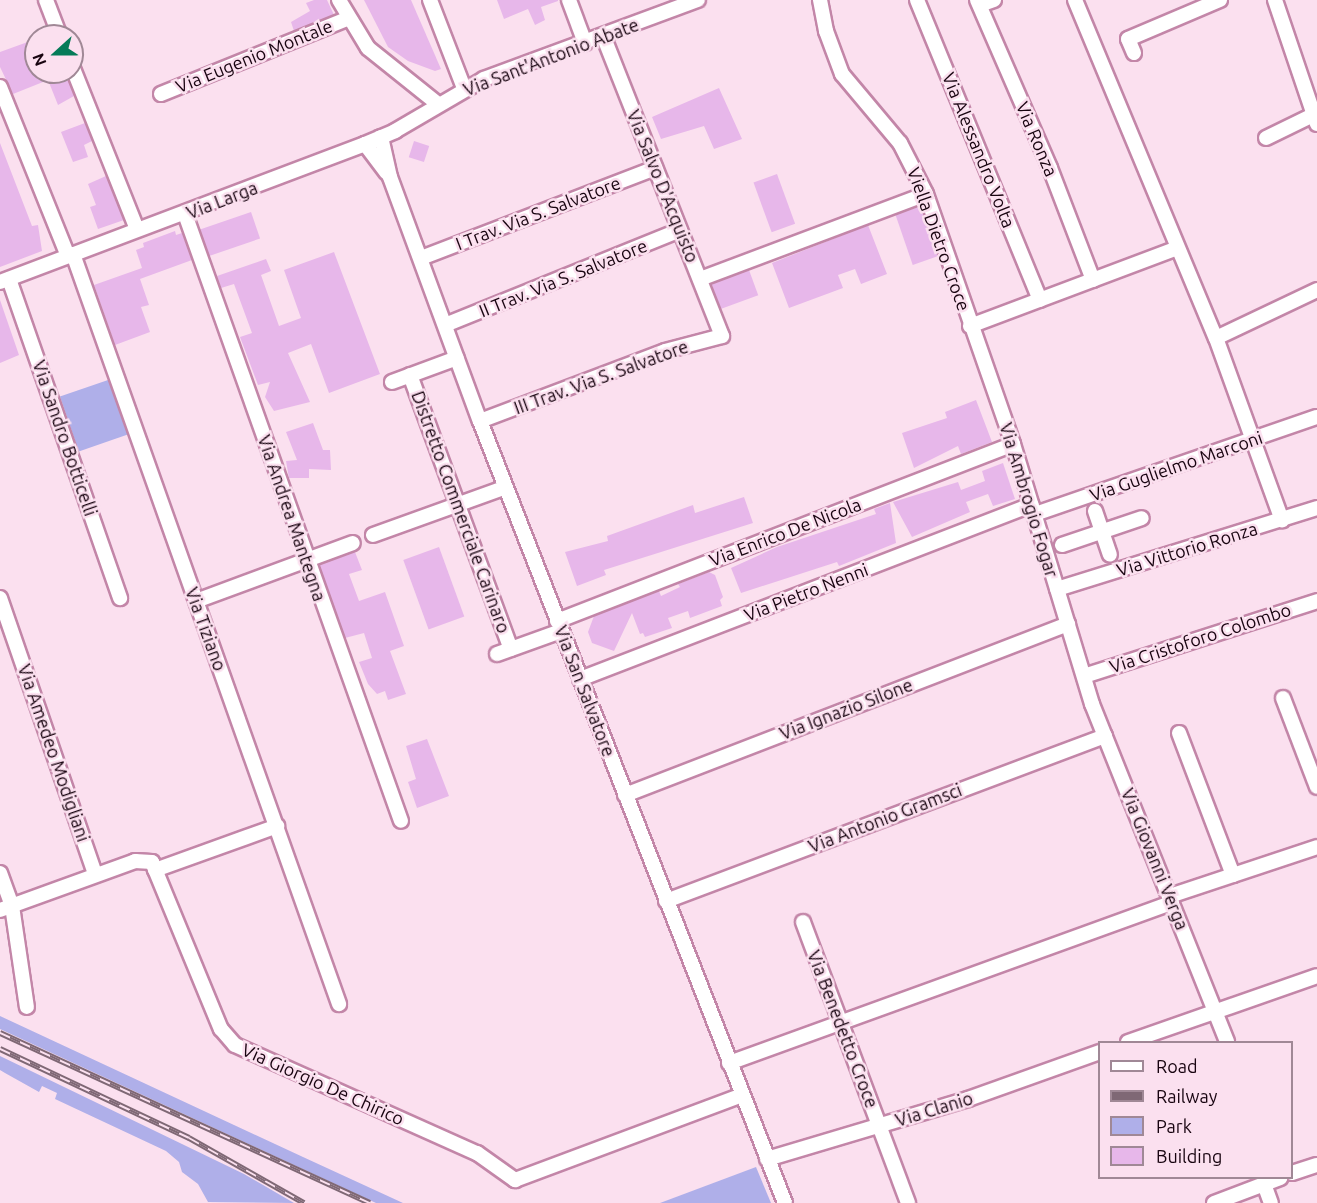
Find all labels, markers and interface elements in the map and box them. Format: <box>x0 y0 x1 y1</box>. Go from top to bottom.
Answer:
street label: Via Sant'Antonio Abate <box>460 14 642 100</box>
street label: Via Eugenio Montale <box>173 15 335 97</box>
north arrow <box>24 24 84 84</box>
text: N <box>29 51 50 69</box>
street label: Via Alessandro Volta <box>938 69 1020 231</box>
street label: Via Ronza <box>1012 98 1062 180</box>
street label: Via Salvo D'Acquisto <box>623 107 703 265</box>
street label: Viella Dietro Croce <box>903 164 975 314</box>
street label: I Trav. Via S. Salvatore <box>453 172 623 254</box>
street label: Via Larga <box>183 177 261 223</box>
street label: II Trav. Via S. Salvatore <box>476 234 650 322</box>
street label: III Trav. Via S. Salvatore <box>511 335 691 419</box>
street label: Via Sandro Botticelli <box>28 357 102 519</box>
street label: Distretto Commerciale Carinaro <box>407 388 515 636</box>
street label: Via Ambrogio Fogar <box>995 420 1063 580</box>
street label: Via Guglielmo Marconi <box>1087 426 1265 506</box>
street label: Via Andrea Mantegna <box>253 432 331 604</box>
street label: Via Enrico De Nicola <box>706 493 864 571</box>
street label: Via Vittorio Ronza <box>1114 517 1260 581</box>
street label: Via Pietro Nenni <box>741 558 871 626</box>
street label: Via Tiziano <box>181 584 231 674</box>
street label: Via Cristoforo Colombo <box>1107 598 1293 678</box>
street label: Via San Salvatore <box>550 622 620 760</box>
street label: Via Amedeo Modigliani <box>13 661 95 845</box>
street label: Via Ignazio Silone <box>776 674 916 744</box>
street label: Via Antonio Gramsci <box>805 779 965 857</box>
street label: Via Giovanni Verga <box>1117 785 1193 933</box>
street label: Via Benedetto Croce <box>803 947 883 1111</box>
street label: Via Giorgio De Chirico <box>239 1038 407 1130</box>
legend <box>1098 1041 1293 1179</box>
text: Road <box>1156 1056 1198 1076</box>
text: Railway <box>1156 1086 1217 1106</box>
street label: Via Clanio <box>893 1087 975 1131</box>
text: Park <box>1156 1116 1192 1136</box>
text: Building <box>1156 1146 1222 1166</box>

